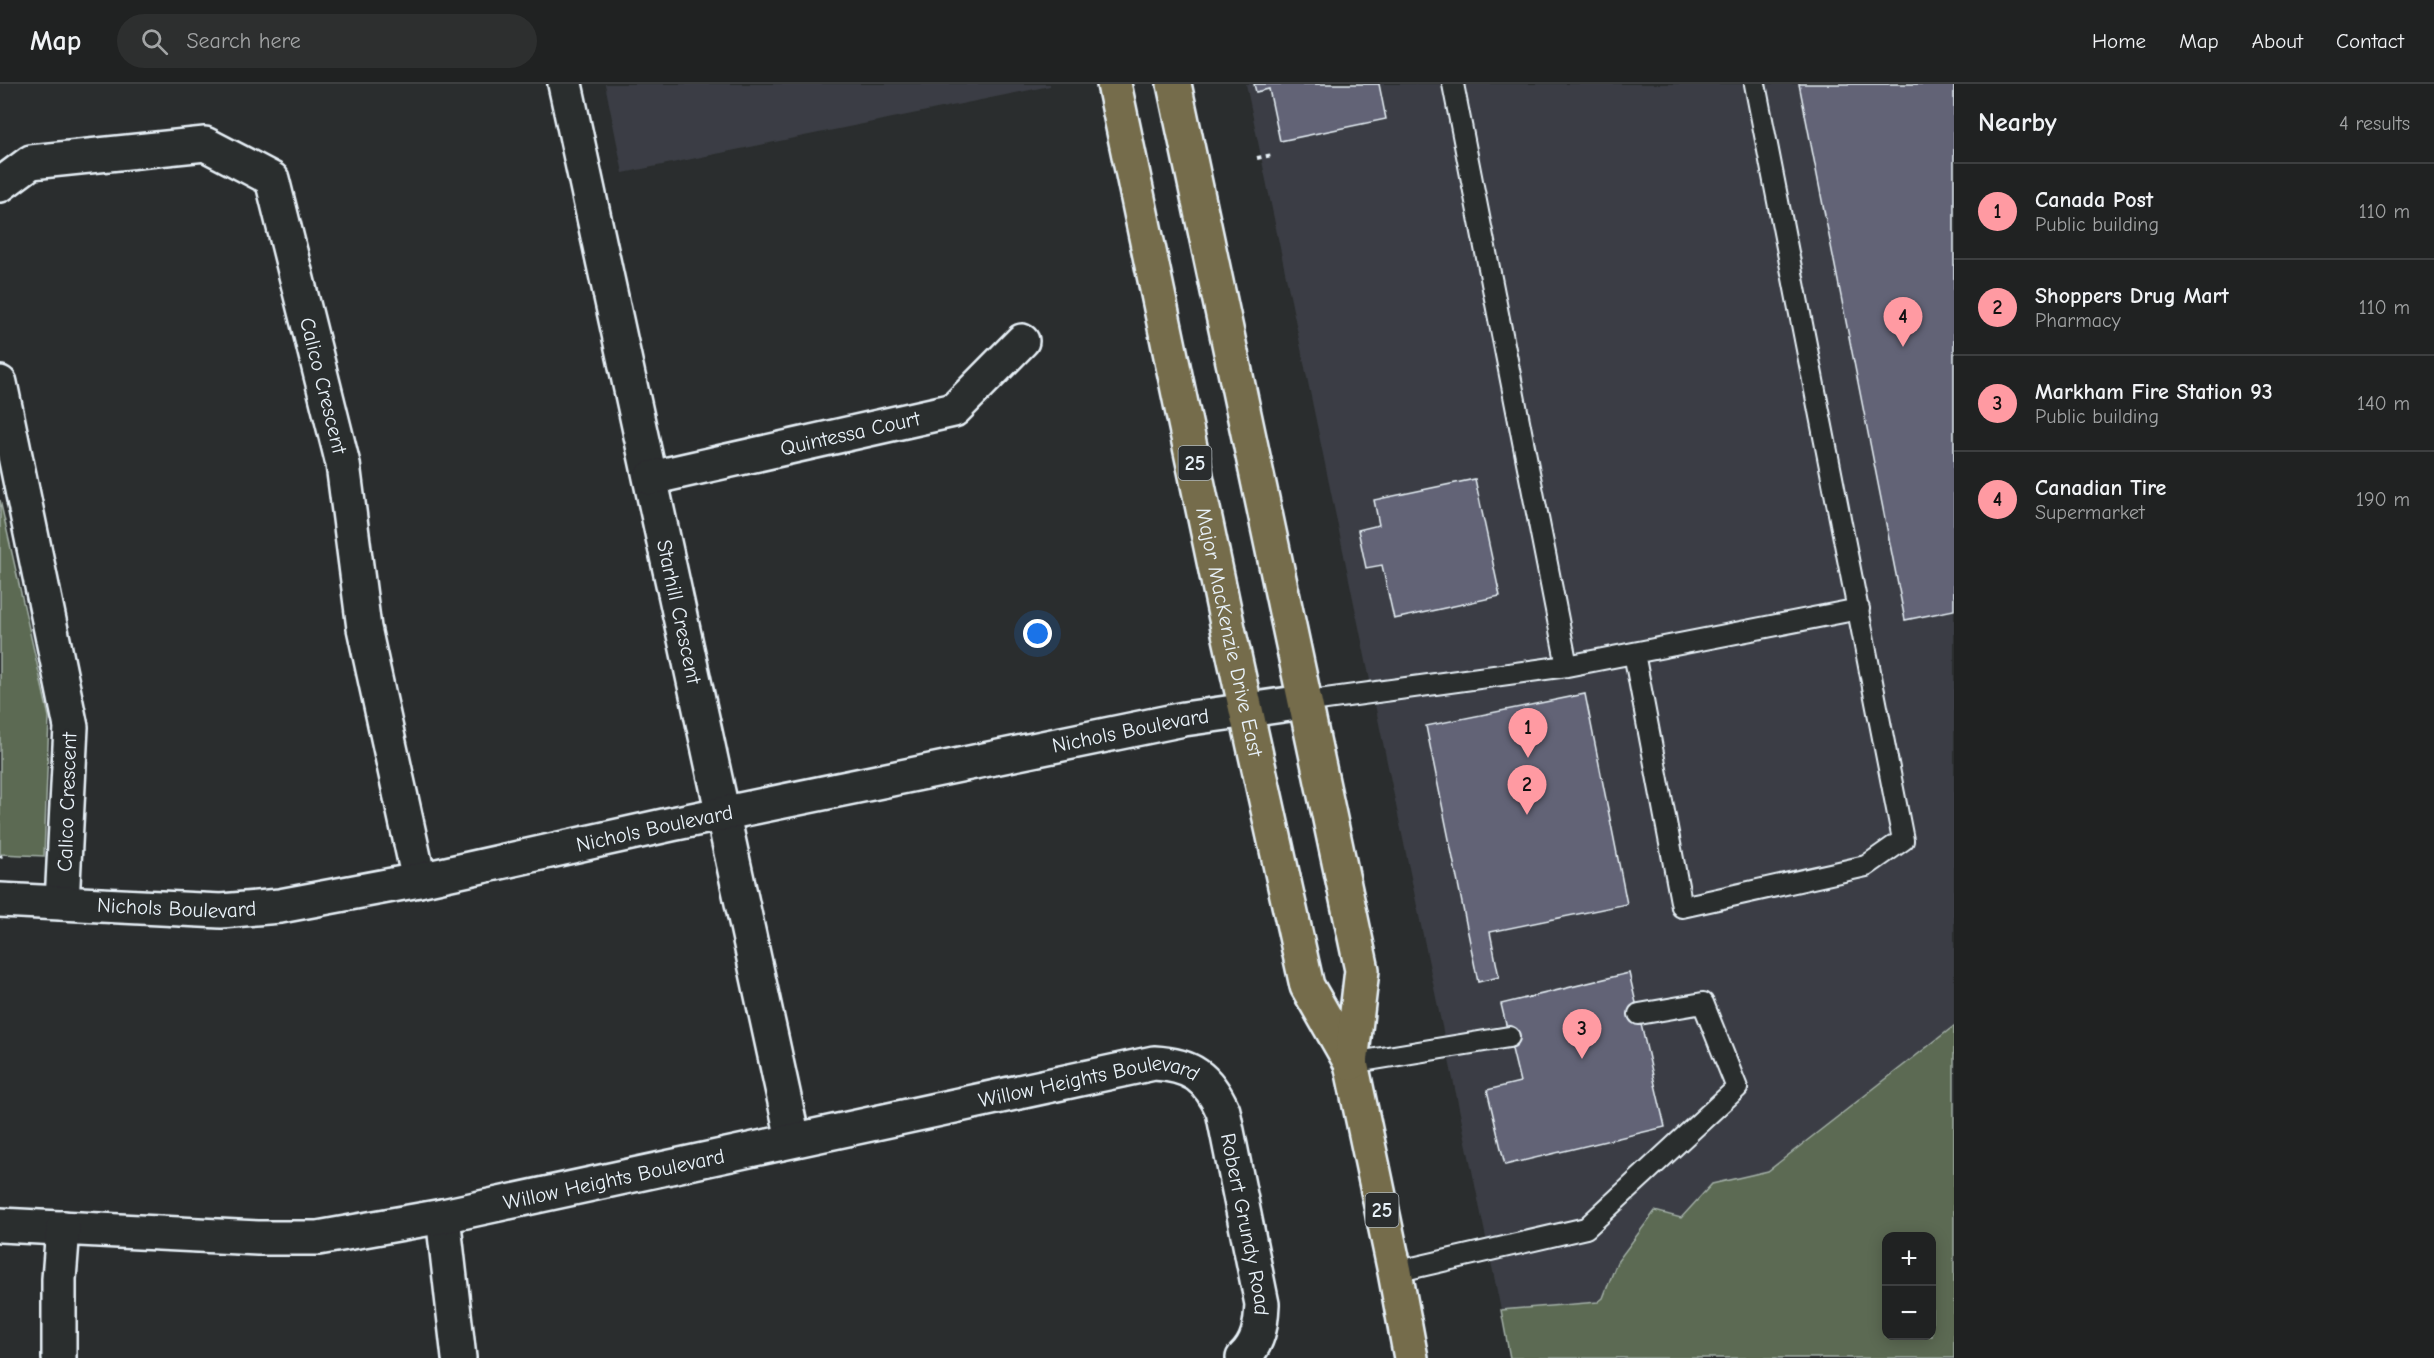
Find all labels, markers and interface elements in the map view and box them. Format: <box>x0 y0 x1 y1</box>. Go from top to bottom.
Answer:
search box <box>117 14 537 68</box>
text: Map <box>30 25 81 57</box>
icon: search <box>138 25 171 58</box>
text: Search here <box>186 28 301 54</box>
text: Home <box>2092 29 2146 53</box>
text: Map <box>2179 29 2219 53</box>
text: About <box>2252 29 2303 53</box>
text: Contact <box>2336 29 2404 53</box>
text: Nearby <box>1978 108 2057 138</box>
text: 4 results <box>2339 112 2410 135</box>
text: Canada Post <box>2035 187 2153 213</box>
text: 1 <box>1994 200 2001 223</box>
text: 110 m <box>2359 200 2410 223</box>
text: Public building <box>2035 213 2159 236</box>
text: Shoppers Drug Mart <box>2035 283 2229 309</box>
text: 2 <box>1993 296 2002 319</box>
text: 110 m <box>2359 296 2410 319</box>
pin: 4 <box>1884 298 1922 347</box>
text: Pharmacy <box>2035 309 2121 332</box>
street label: Calico Crescent <box>295 315 352 457</box>
text: Markham Fire Station 93 <box>2035 379 2273 405</box>
text: 3 <box>1993 392 2002 415</box>
text: 140 m <box>2357 392 2410 415</box>
text: Public building <box>2035 405 2159 428</box>
street label: Quintessa Court <box>778 406 923 461</box>
road number: 25 <box>1178 446 1212 480</box>
text: Canadian Tire <box>2035 475 2166 501</box>
text: 4 <box>1993 488 2002 511</box>
text: 190 m <box>2356 488 2410 511</box>
text: Supermarket <box>2035 501 2145 524</box>
street label: Major MacKenzie Drive East <box>1191 505 1268 760</box>
street label: Starhill Crescent <box>652 538 707 687</box>
your location <box>1023 619 1052 648</box>
street label: Nichols Boulevard <box>1050 704 1211 758</box>
pin: 1 <box>1508 708 1547 758</box>
street label: Calico Crescent <box>53 731 81 872</box>
pin: 2 <box>1508 766 1546 815</box>
street label: Nichols Boulevard <box>574 800 735 857</box>
street label: Nichols Boulevard <box>97 893 257 923</box>
pin: 3 <box>1562 1010 1602 1059</box>
street label: Willow Heights Boulevard <box>976 1051 1204 1112</box>
street label: Robert Grundy Road <box>1216 1131 1274 1316</box>
street label: Willow Heights Boulevard <box>501 1144 727 1215</box>
road number: 25 <box>1366 1193 1398 1227</box>
map controls <box>1882 1232 1936 1340</box>
button: + <box>1882 1232 1936 1286</box>
button: − <box>1882 1286 1936 1340</box>

